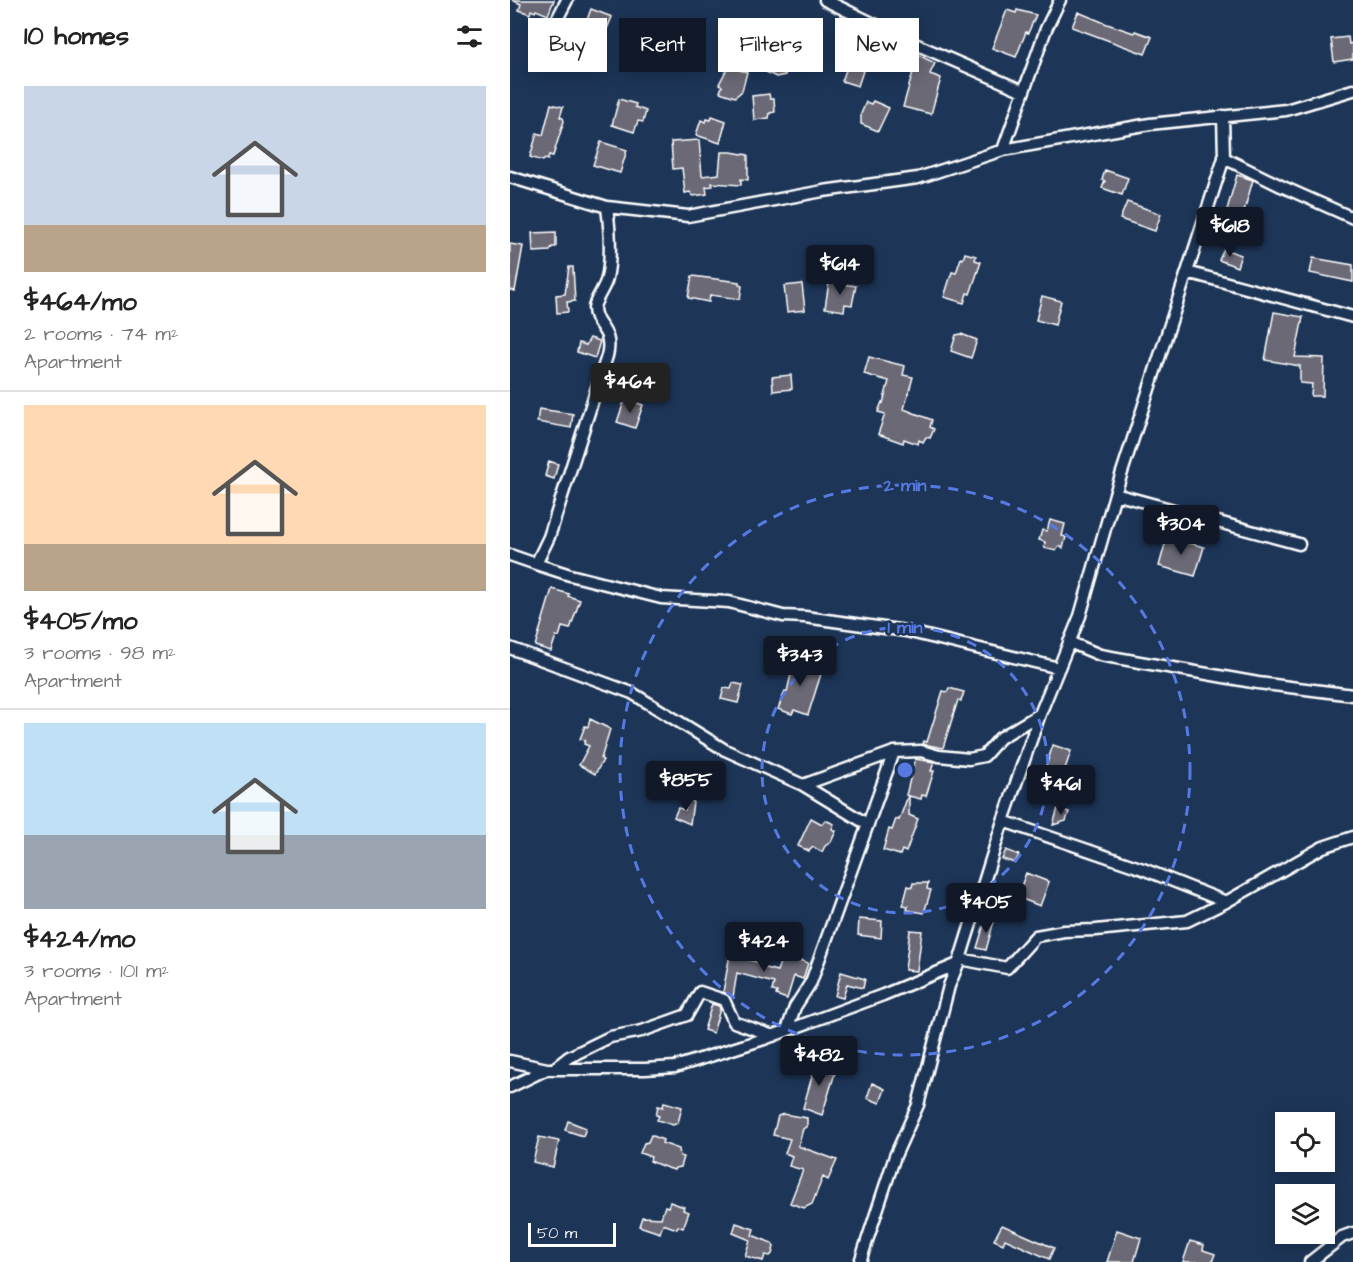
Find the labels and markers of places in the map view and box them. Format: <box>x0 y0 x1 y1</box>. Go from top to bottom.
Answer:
pin: $618 <box>1194 207 1266 258</box>
pin: $614 <box>804 245 876 296</box>
pin: $464 <box>594 363 666 414</box>
pin: $304 <box>1145 505 1217 556</box>
pin: $343 <box>764 636 836 687</box>
centre of rings <box>895 760 915 780</box>
pin: $855 <box>650 761 722 812</box>
pin: $461 <box>1025 765 1097 816</box>
pin: $405 <box>950 883 1022 934</box>
pin: $424 <box>728 922 800 973</box>
pin: $482 <box>783 1036 855 1087</box>

